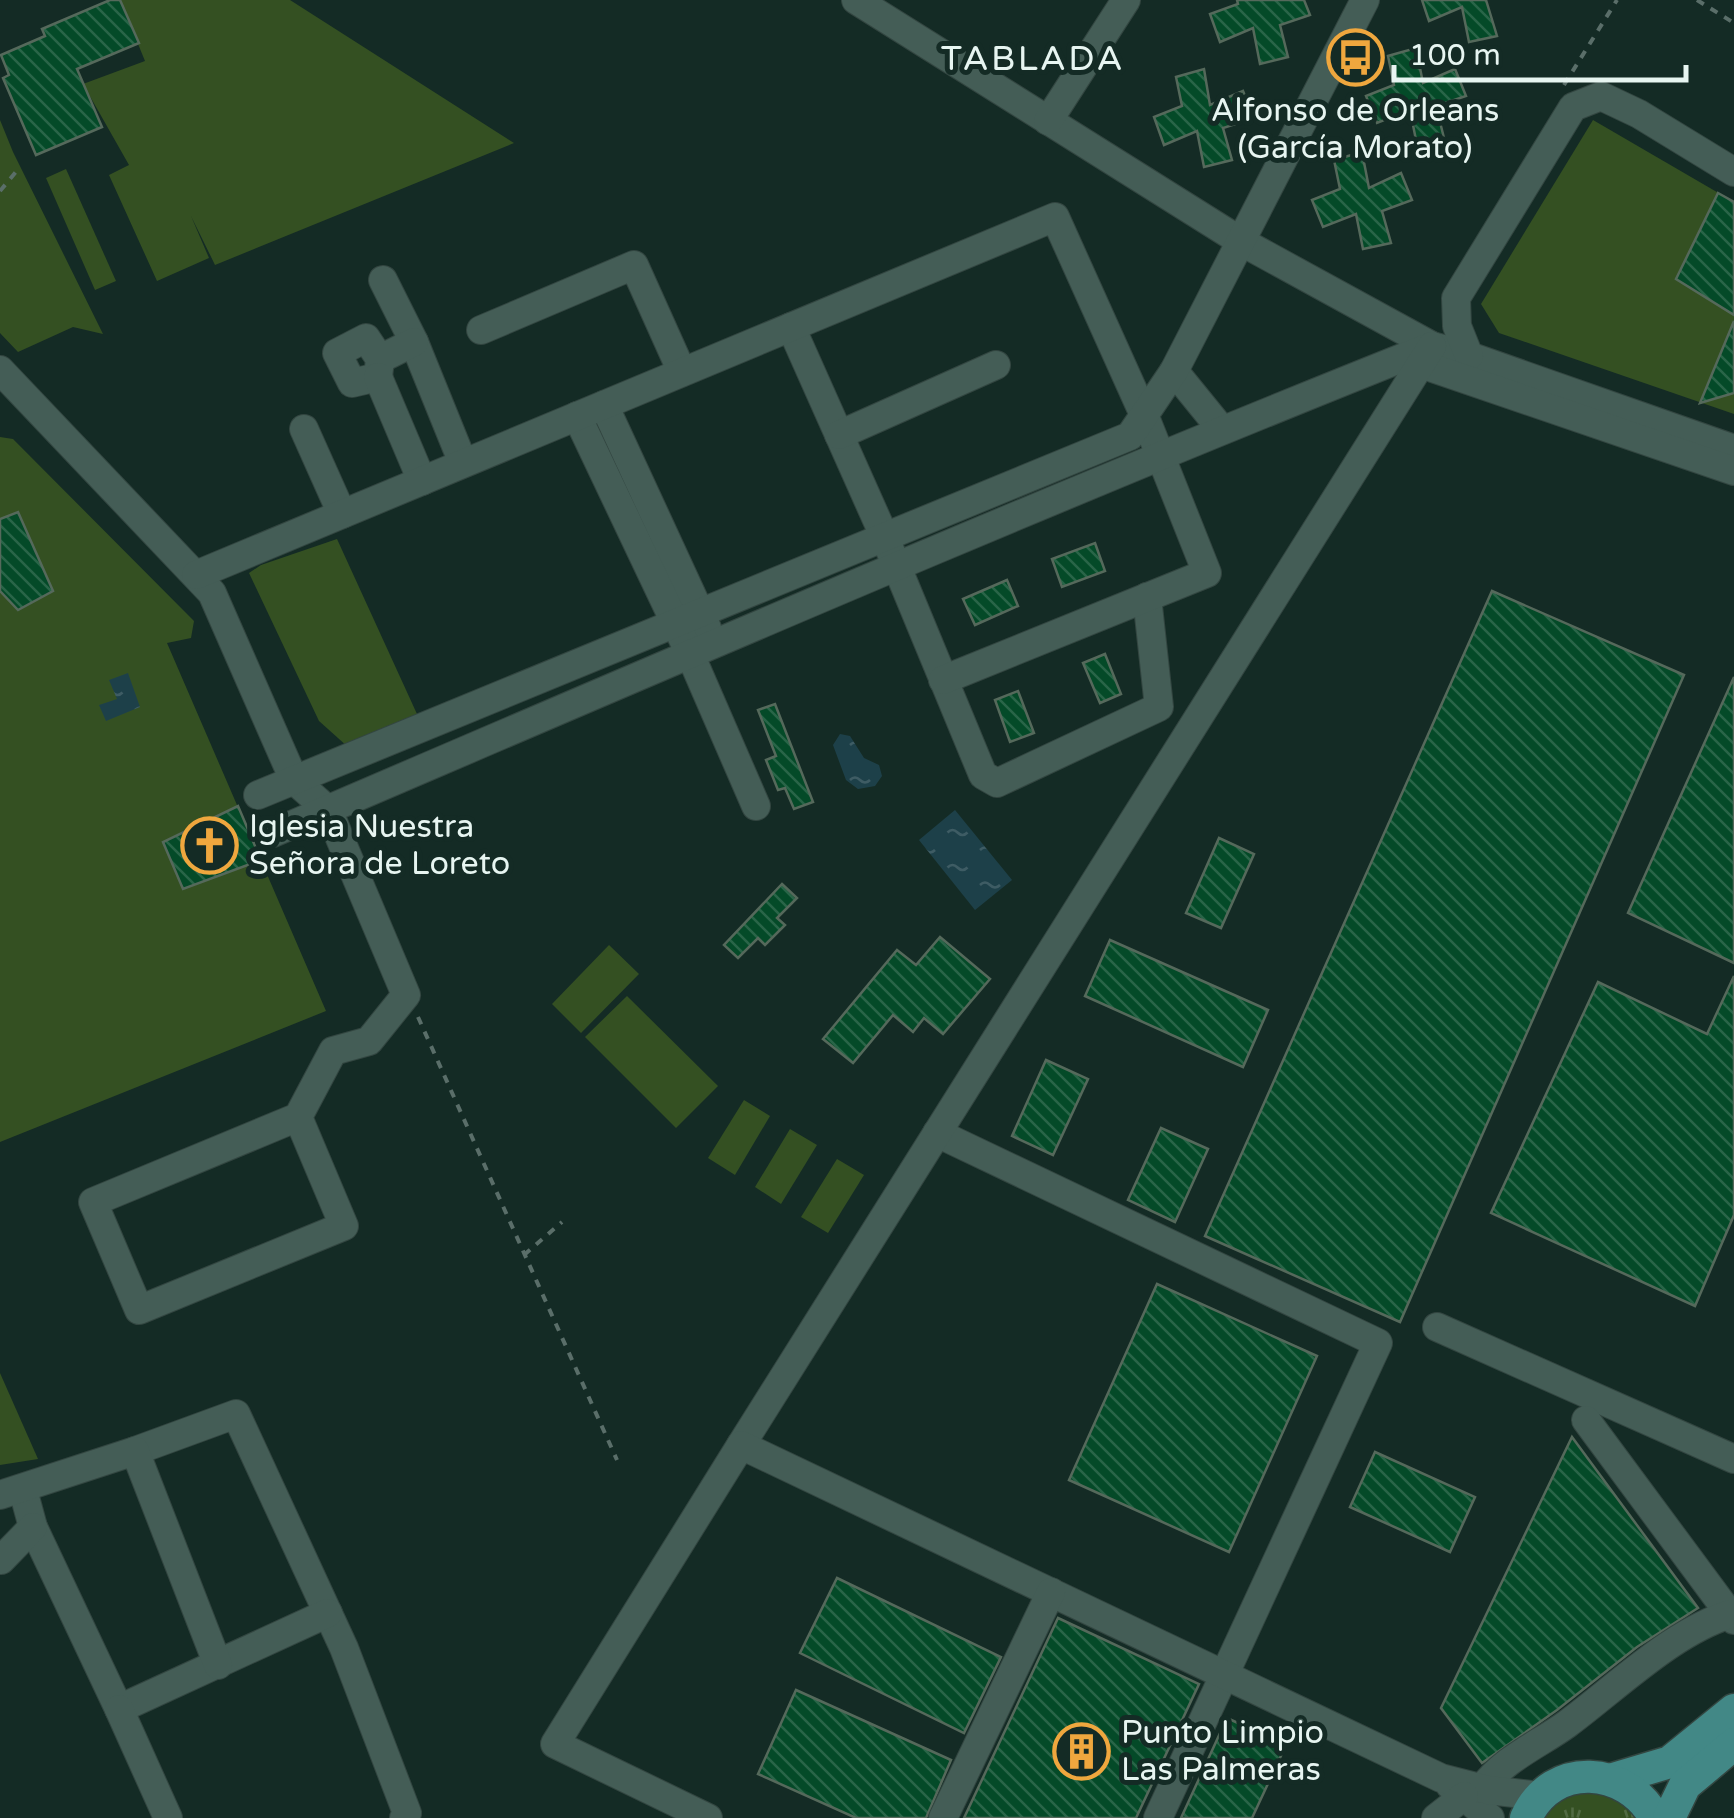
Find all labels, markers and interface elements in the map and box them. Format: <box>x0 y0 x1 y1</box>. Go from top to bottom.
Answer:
scale bar <box>1394 20 1686 82</box>
bus stop icon: Alfonso de Orleans (García Morato) <box>1325 27 1385 87</box>
text: 100 m <box>1409 37 1501 74</box>
district label: TABLADA <box>941 38 1125 80</box>
place label: Alfonso de Orleans (García Morato) <box>1211 92 1499 167</box>
place label: Iglesia Nuestra Señora de Loreto <box>249 808 510 883</box>
church icon: Iglesia Nuestra Señora de Loreto <box>180 815 240 875</box>
place label: Punto Limpio Las Palmeras <box>1121 1714 1324 1789</box>
building icon: Punto Limpio Las Palmeras <box>1052 1721 1112 1781</box>

